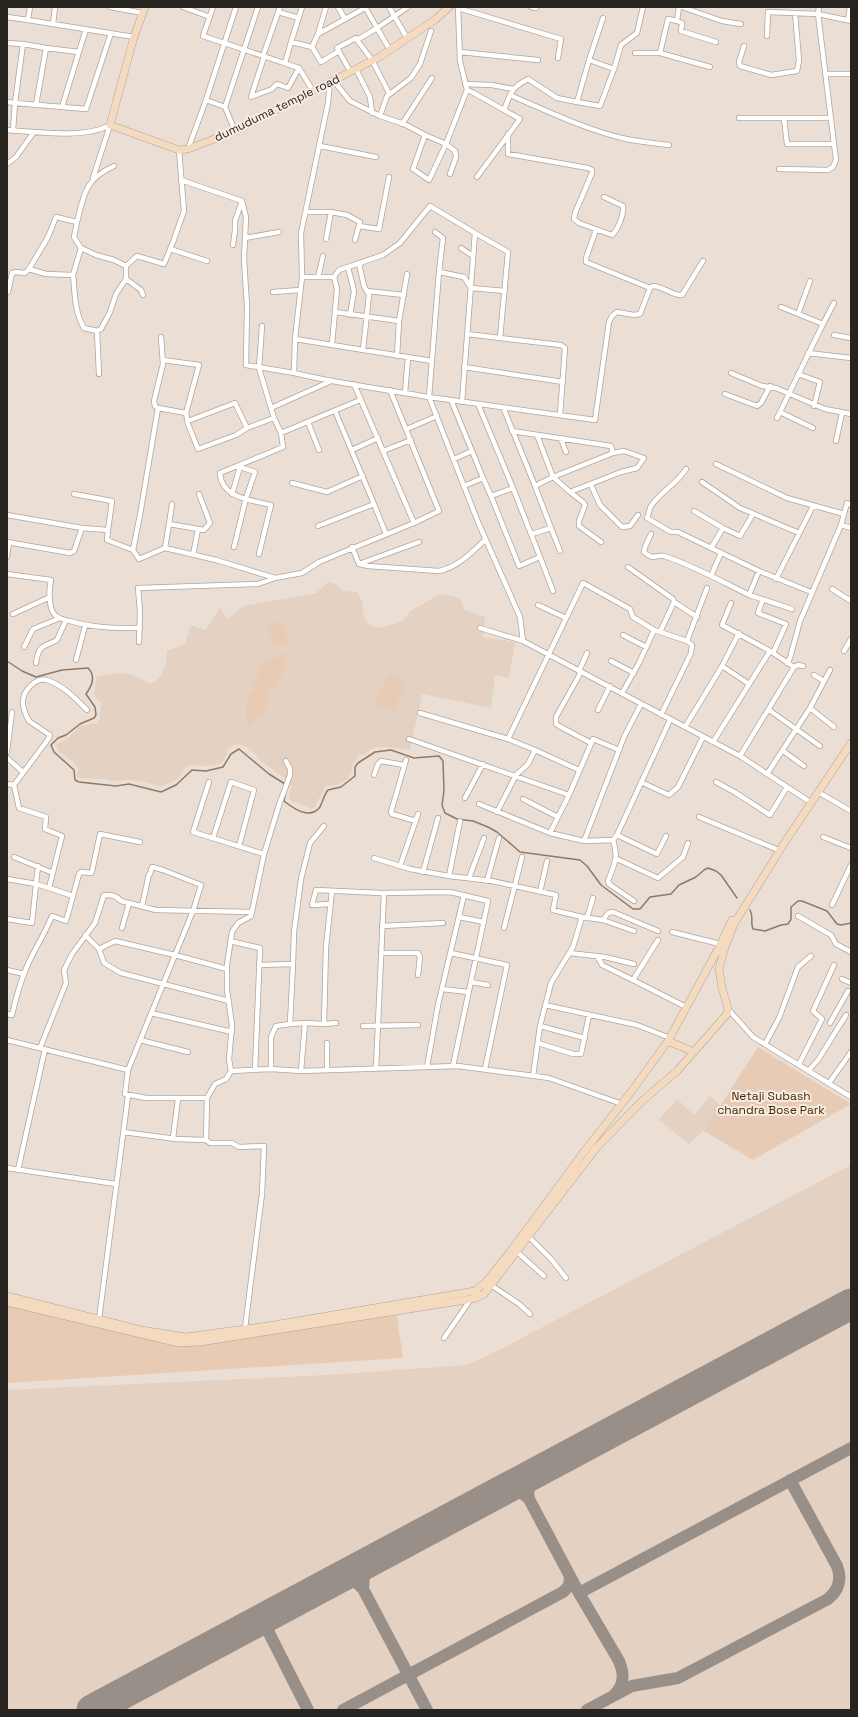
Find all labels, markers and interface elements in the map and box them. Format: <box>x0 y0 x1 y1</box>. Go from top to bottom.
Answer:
street label: dumuduma temple road <box>212 71 342 145</box>
park label: Netaji Subash chandra Bose Park <box>717 1088 825 1118</box>

